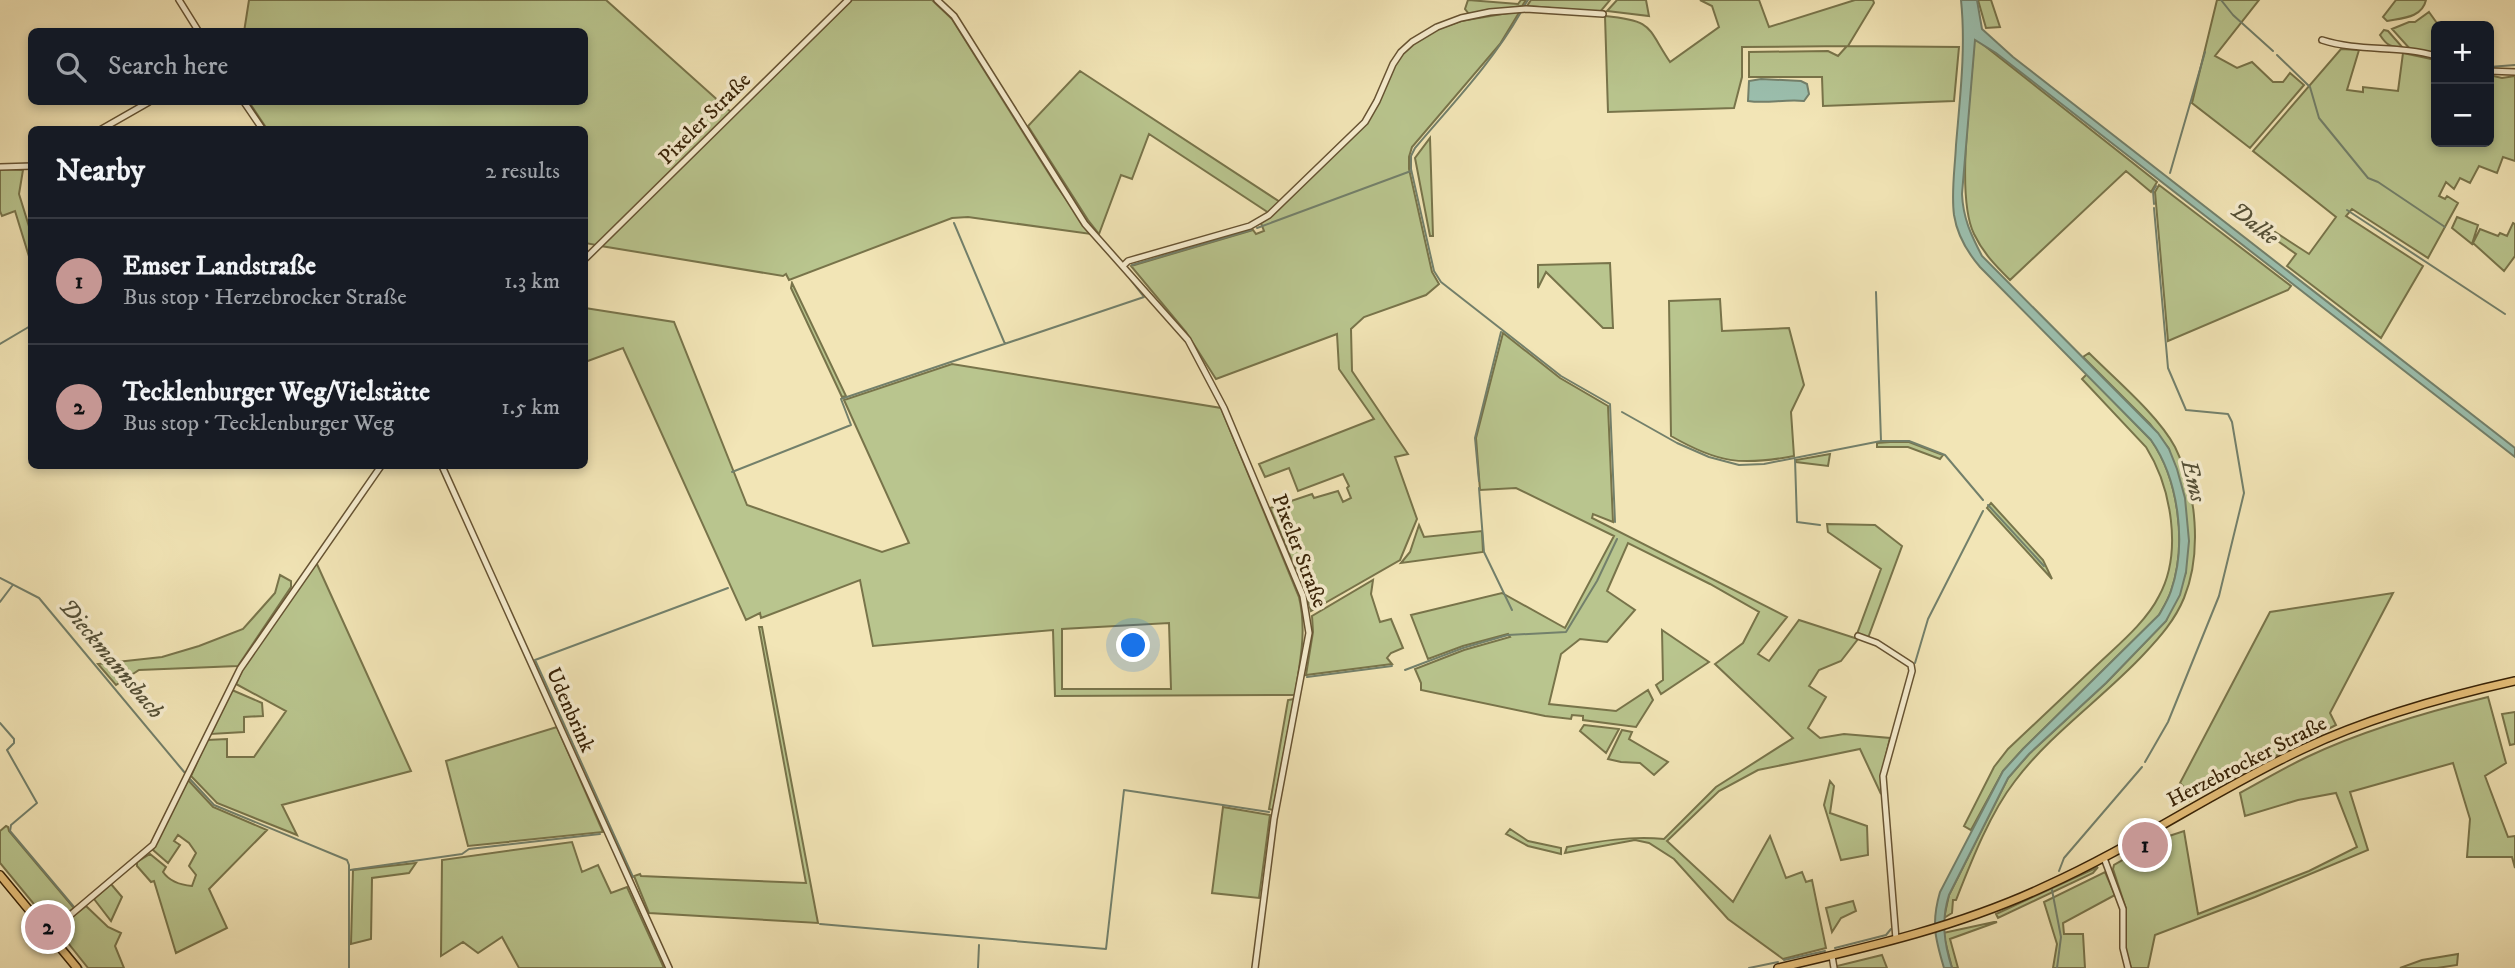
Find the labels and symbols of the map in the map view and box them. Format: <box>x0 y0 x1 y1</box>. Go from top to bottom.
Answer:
street label: Pixeler Straße <box>654 67 757 170</box>
water label: Dalke <box>2224 196 2285 253</box>
water label: Ems <box>2173 455 2212 506</box>
street label: Pixeler Straße <box>1265 490 1333 612</box>
water label: Dieckmannsbach <box>52 593 170 725</box>
your location <box>1116 628 1150 662</box>
street label: Udenbrink <box>540 663 600 757</box>
street label: Herzebrocker Straße <box>2163 710 2331 813</box>
pin: 1 <box>2122 819 2168 871</box>
pin: 2 <box>25 901 71 953</box>

